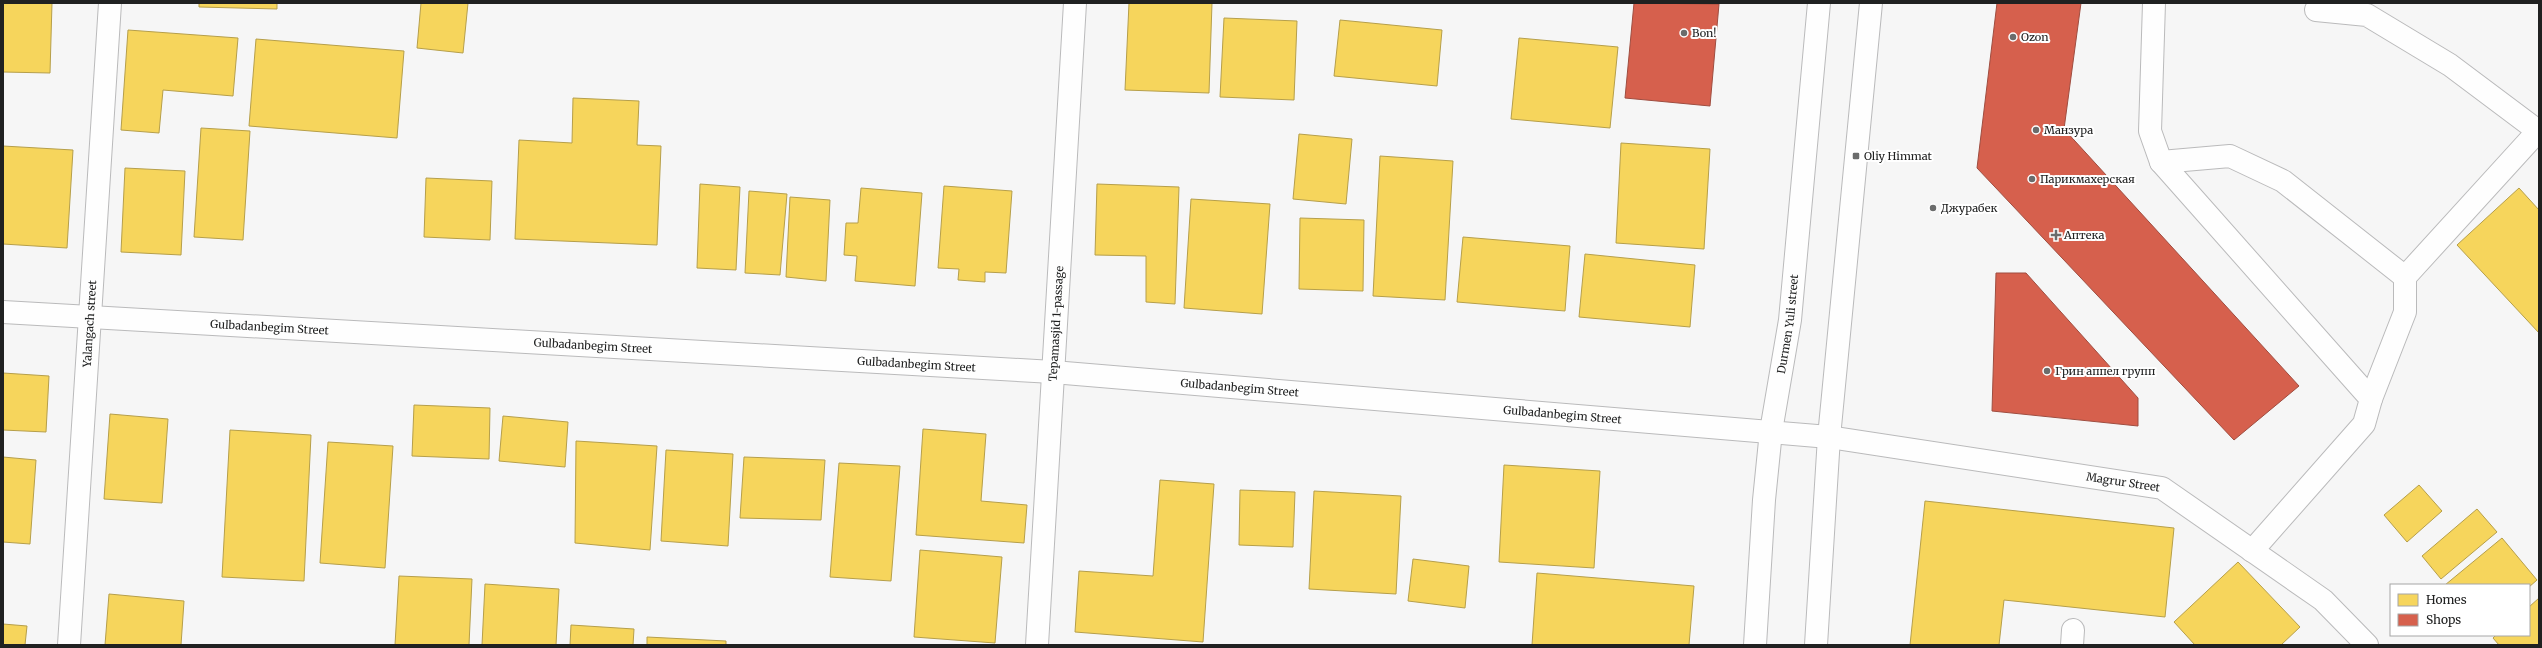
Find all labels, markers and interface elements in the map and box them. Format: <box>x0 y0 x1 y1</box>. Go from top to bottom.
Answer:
place label: Bon! <box>1692 26 1716 40</box>
marker: Bon! <box>1679 28 1689 38</box>
place label: Ozon <box>2021 30 2049 44</box>
marker: Ozon <box>2008 32 2018 42</box>
place label: Манзура <box>2044 123 2093 137</box>
marker: Манзура <box>2031 125 2041 135</box>
place label: Oliy Himmat <box>1864 149 1933 163</box>
marker: Oliy Himmat <box>1851 151 1861 161</box>
place label: Парикмахерская <box>2040 172 2135 186</box>
marker: Парикмахерская <box>2027 174 2037 184</box>
place label: Джурабек <box>1941 201 1998 215</box>
marker: Джурабек <box>1928 203 1938 213</box>
place label: Аптека <box>2063 228 2104 242</box>
marker: Аптека <box>2051 230 2061 240</box>
street label: Tepamasjid 1-passage <box>1046 265 1066 382</box>
street label: Durmen Yuli street <box>1774 273 1801 375</box>
street label: Yalangach street <box>80 279 99 369</box>
street label: Gulbadanbegim Street <box>210 317 330 338</box>
street label: Gulbadanbegim Street <box>533 335 653 356</box>
street label: Gulbadanbegim Street <box>857 354 977 375</box>
place label: Грин аппел групп <box>2055 364 2155 378</box>
marker: Грин аппел групп <box>2042 366 2052 376</box>
street label: Gulbadanbegim Street <box>1180 376 1300 400</box>
street label: Gulbadanbegim Street <box>1503 403 1623 427</box>
street label: Magrur Street <box>2085 469 2162 495</box>
legend <box>2390 584 2530 636</box>
text: Homes <box>2426 592 2467 607</box>
text: Shops <box>2426 612 2461 627</box>

